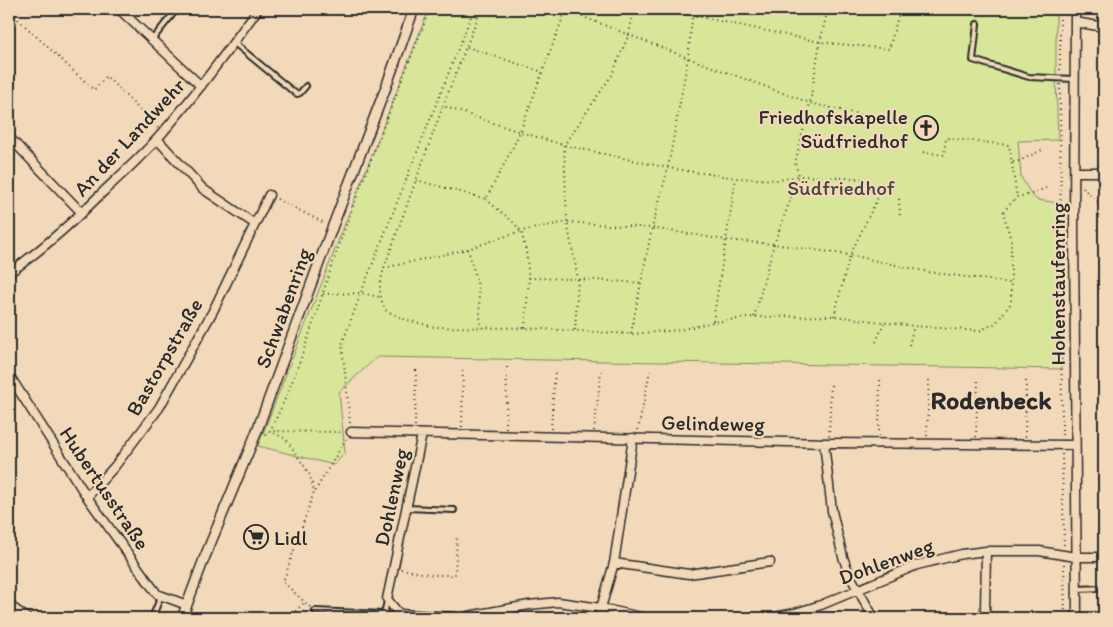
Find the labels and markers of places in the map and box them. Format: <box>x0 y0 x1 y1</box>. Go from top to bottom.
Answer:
place label: Friedhofskapelle Südfriedhof <box>758 104 908 153</box>
church icon: Friedhofskapelle Südfriedhof <box>913 115 939 141</box>
supermarket icon: Lidl <box>243 524 269 550</box>
place label: Lidl <box>274 525 308 550</box>

